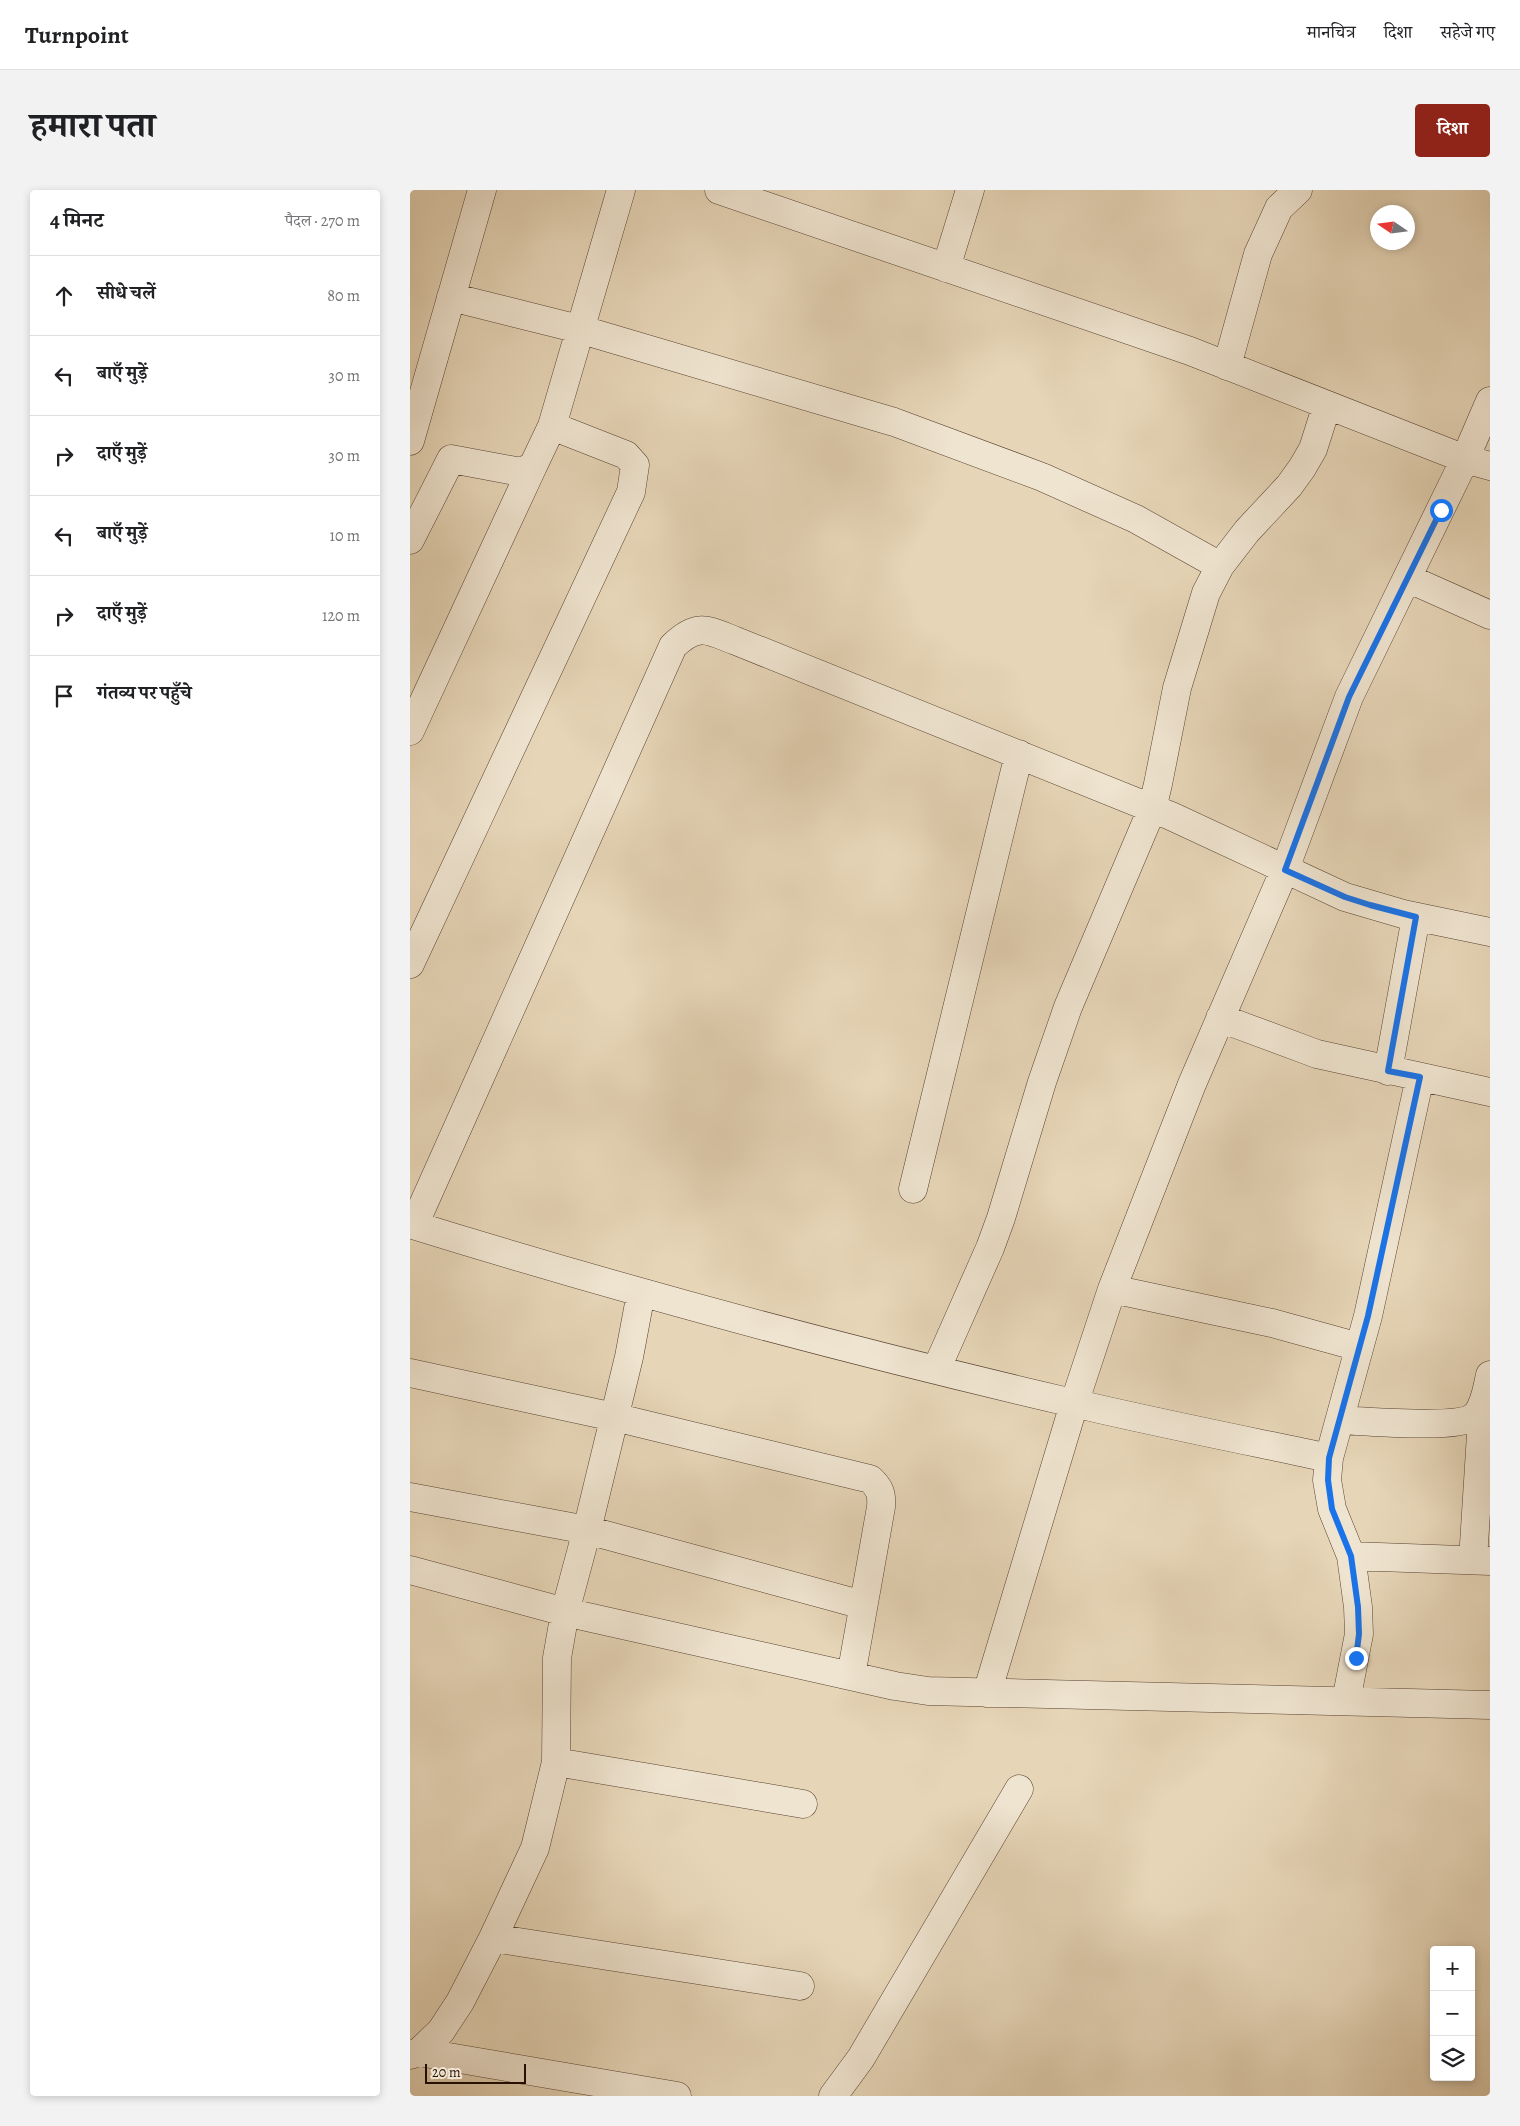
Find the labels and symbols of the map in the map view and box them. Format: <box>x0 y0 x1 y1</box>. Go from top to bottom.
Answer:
north arrow <box>1370 205 1415 250</box>
route start <box>1430 499 1453 522</box>
route end <box>1345 1647 1368 1670</box>
scale bar <box>425 2061 526 2084</box>

